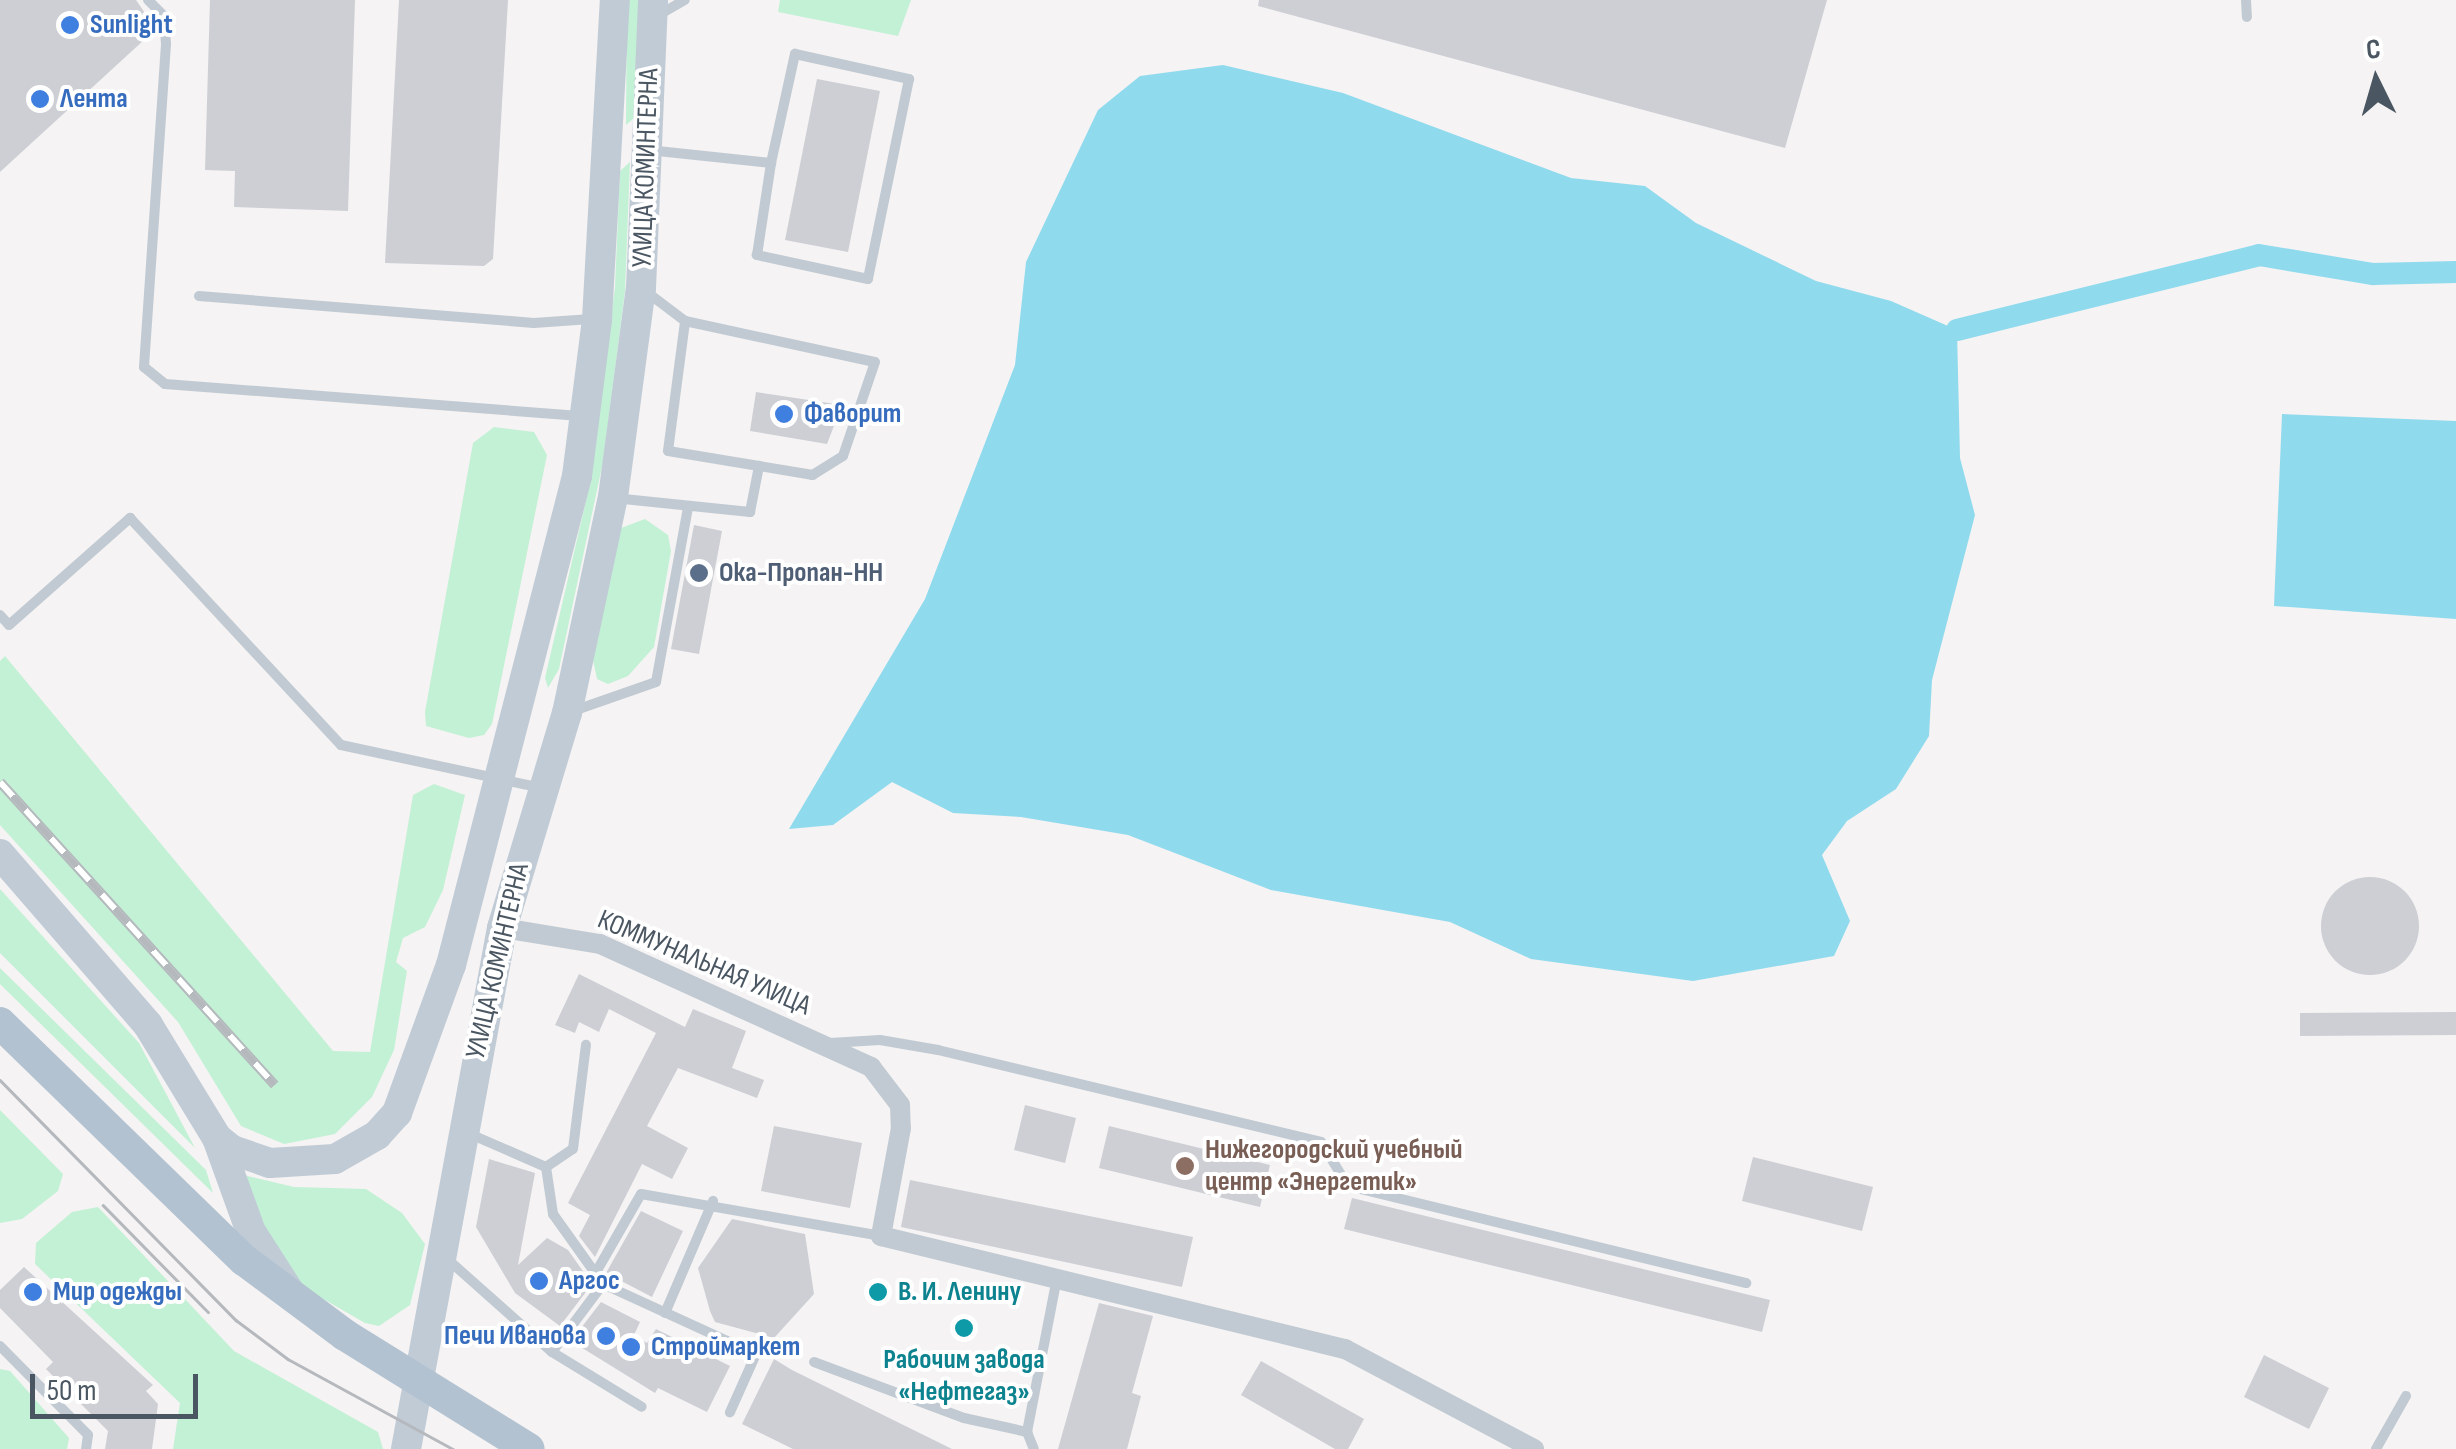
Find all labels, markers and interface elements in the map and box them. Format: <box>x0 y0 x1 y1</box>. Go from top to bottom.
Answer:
place label: Sunlight <box>90 8 173 42</box>
marker: Sunlight <box>59 14 81 36</box>
north arrow <box>2326 30 2426 130</box>
text: С <box>2365 33 2382 67</box>
street label: УЛИЦА КОМИНТЕРНА <box>626 68 666 268</box>
place label: Лента <box>60 82 128 116</box>
marker: Лента <box>29 88 51 110</box>
place label: Фаворит <box>804 397 901 431</box>
marker: Фаворит <box>773 403 795 425</box>
place label: Ока-Пропан-НН <box>719 556 883 590</box>
marker: Ока-Пропан-НН <box>688 562 710 584</box>
street label: УЛИЦА КОМИНТЕРНА <box>459 860 537 1062</box>
street label: КОММУНАЛЬНАЯ УЛИЦА <box>592 903 816 1023</box>
place label: Нижегородский учебный центр «Энергетик» <box>1205 1133 1462 1199</box>
marker: Нижегородский учебный центр «Энергетик» <box>1174 1155 1196 1177</box>
place label: Аргос <box>559 1264 620 1298</box>
marker: Аргос <box>528 1270 550 1292</box>
place label: Мир одежды <box>53 1275 182 1309</box>
place label: В. И. Ленину <box>898 1275 1021 1309</box>
marker: Мир одежды <box>22 1281 44 1303</box>
marker: В. И. Ленину <box>867 1281 889 1303</box>
marker: Рабочим завода «Нефтегаз» <box>953 1317 975 1339</box>
place label: Печи Иванова <box>444 1319 586 1353</box>
marker: Печи Иванова <box>595 1325 617 1347</box>
place label: Строймаркет <box>651 1330 800 1364</box>
marker: Строймаркет <box>620 1336 642 1358</box>
place label: Рабочим завода «Нефтегаз» <box>883 1343 1045 1409</box>
scale bar <box>35 1354 202 1416</box>
text: 50 m <box>47 1373 96 1409</box>

